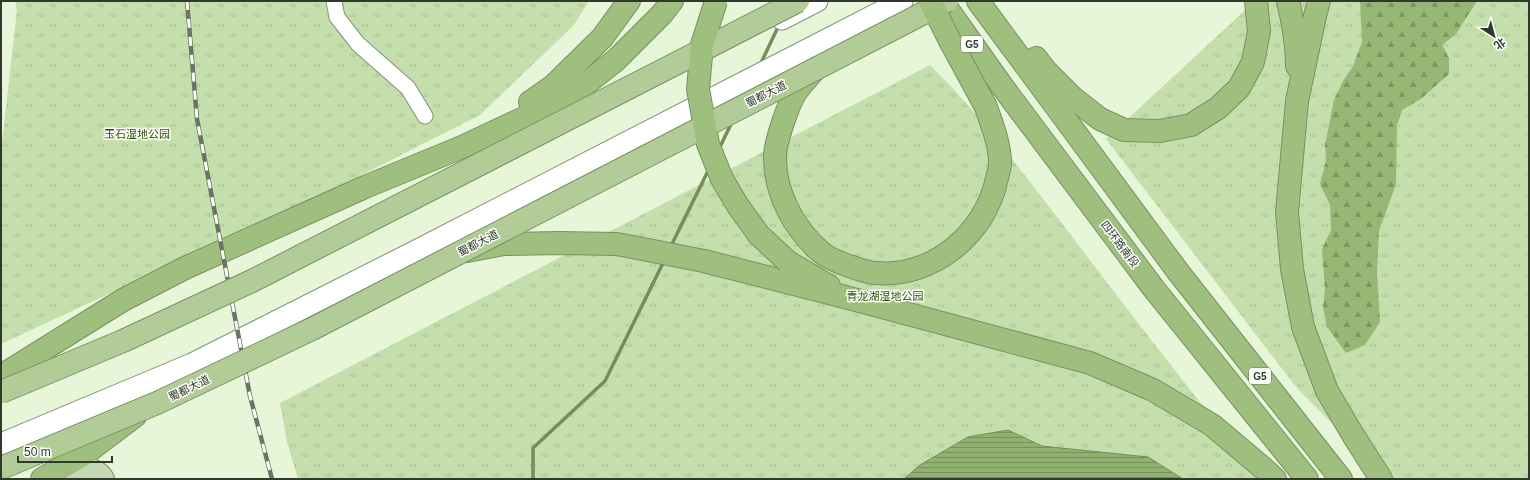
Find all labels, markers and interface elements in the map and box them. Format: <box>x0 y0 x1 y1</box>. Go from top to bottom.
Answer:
north arrow <box>1474 16 1514 56</box>
road number: G5 <box>961 36 983 52</box>
text: 北 <box>1492 36 1508 52</box>
street label: 蜀都大道 <box>744 79 788 109</box>
park label: 玉石湿地公园 <box>104 128 170 140</box>
street label: 四环路南段 <box>1099 218 1141 270</box>
street label: 蜀都大道 <box>456 228 500 258</box>
park label: 青龙湖湿地公园 <box>847 290 924 302</box>
road number: G5 <box>1249 368 1271 384</box>
street label: 蜀都大道 <box>167 373 211 403</box>
scale bar <box>18 438 112 464</box>
text: 50 m <box>24 445 51 459</box>

